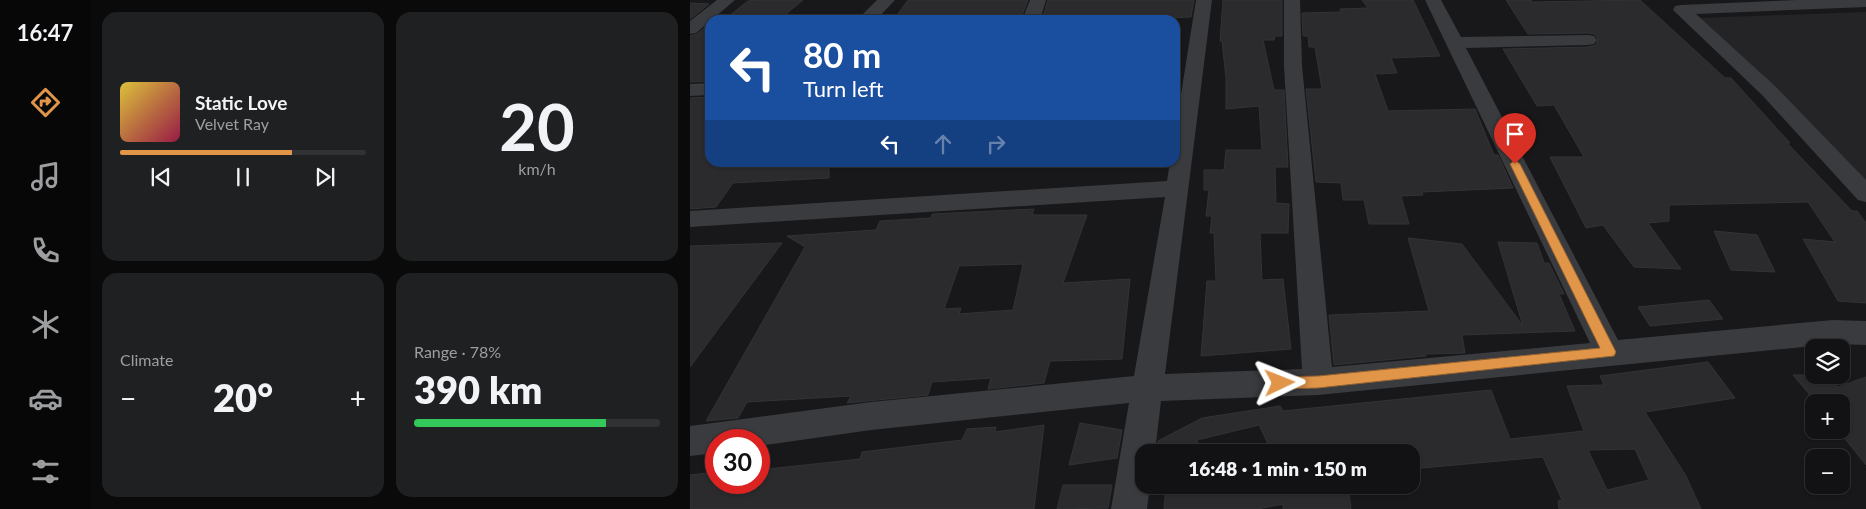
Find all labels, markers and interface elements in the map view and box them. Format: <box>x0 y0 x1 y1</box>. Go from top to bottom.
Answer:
text: 16:47 <box>17 19 73 46</box>
text: 80 m <box>803 33 881 75</box>
icon: left <box>720 35 785 100</box>
text: Turn left <box>803 75 884 102</box>
icon: directions <box>28 85 63 120</box>
text: 20 <box>499 87 575 165</box>
text: Static Love <box>195 91 287 114</box>
pin <box>1494 113 1536 164</box>
text: Velvet Ray <box>195 114 269 133</box>
icon: arrive <box>1501 120 1529 148</box>
icon: left <box>876 130 904 158</box>
icon: ahead <box>929 130 957 158</box>
icon: right <box>982 130 1010 158</box>
icon: music <box>28 159 63 194</box>
text: km/h <box>518 159 556 178</box>
icon: previous <box>147 163 175 191</box>
icon: pause <box>229 163 257 191</box>
icon: next <box>311 163 339 191</box>
icon: phone <box>28 233 63 268</box>
icon: climate <box>28 307 63 342</box>
map controls <box>1805 339 1850 494</box>
button: layers <box>1805 339 1850 384</box>
text: Range · 78% <box>414 342 501 361</box>
text: Climate <box>120 350 173 369</box>
position arrow <box>1253 356 1305 408</box>
text: 390 km <box>414 366 542 412</box>
text: 20° <box>213 374 273 420</box>
icon: car <box>28 381 63 416</box>
text: − <box>120 381 136 415</box>
text: + <box>350 381 366 415</box>
button: + <box>1805 394 1850 439</box>
speed limit sign: 30 <box>705 429 770 494</box>
button: − <box>1805 449 1850 494</box>
icon: filters <box>28 454 63 489</box>
text: 16:48 · 1 min · 150 m <box>1188 457 1367 480</box>

